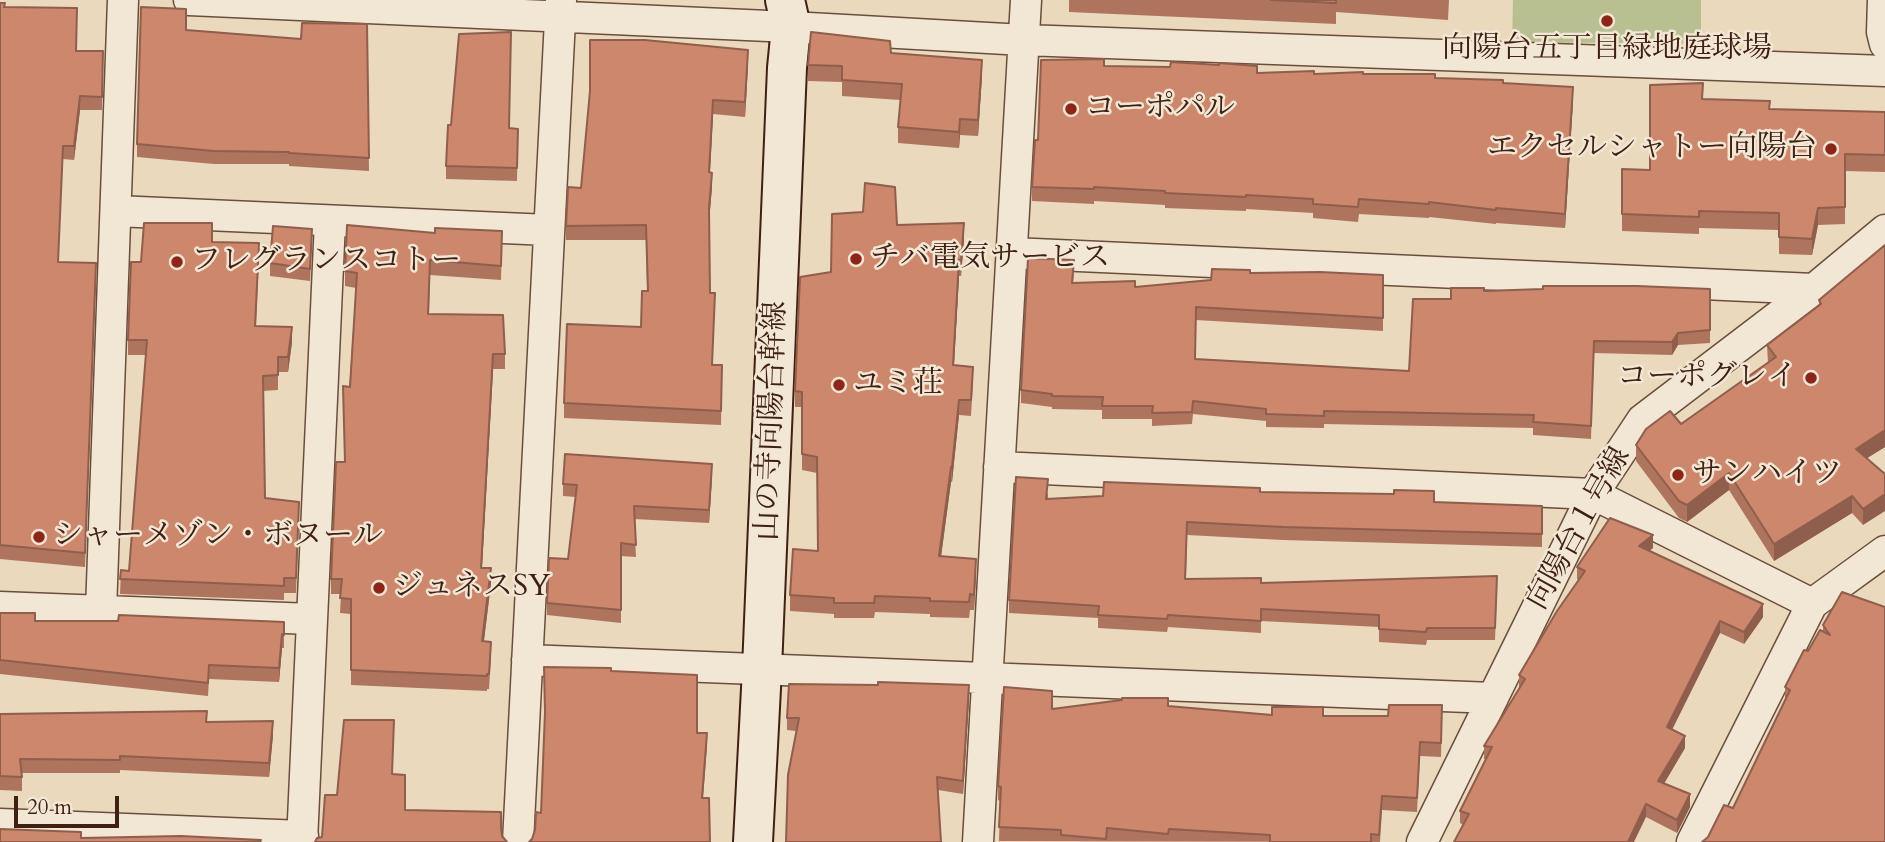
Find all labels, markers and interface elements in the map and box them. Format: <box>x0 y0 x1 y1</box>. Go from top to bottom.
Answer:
marker: 向陽台五丁目緑地庭球場 <box>1599 13 1615 29</box>
place label: 向陽台五丁目緑地庭球場 <box>1442 32 1772 68</box>
place label: コーポパル <box>1085 91 1235 127</box>
marker: コーポパル <box>1063 101 1079 117</box>
place label: エクセルシャトー向陽台 <box>1487 131 1817 167</box>
marker: エクセルシャトー向陽台 <box>1823 141 1839 157</box>
place label: チバ電気サービス <box>870 241 1110 277</box>
place label: フレグランスコトー <box>191 244 461 280</box>
marker: チバ電気サービス <box>848 251 864 267</box>
marker: フレグランスコトー <box>169 254 185 270</box>
street label: 山の寺向陽台幹線 <box>751 300 795 542</box>
place label: コーポグレイ <box>1617 360 1797 396</box>
place label: ユミ荘 <box>853 367 943 403</box>
marker: コーポグレイ <box>1803 370 1819 386</box>
marker: ユミ荘 <box>831 377 847 393</box>
street label: 向陽台１号線 <box>1521 442 1639 616</box>
place label: サンハイツ <box>1692 457 1842 493</box>
marker: サンハイツ <box>1670 467 1686 483</box>
place label: シャーメゾン・ボヌール <box>53 519 383 555</box>
marker: シャーメゾン・ボヌール <box>31 529 47 545</box>
place label: ジュネスSY <box>393 570 550 606</box>
marker: ジュネスSY <box>371 580 387 596</box>
scale bar <box>18 782 122 826</box>
text: 20 m <box>27 793 72 822</box>

